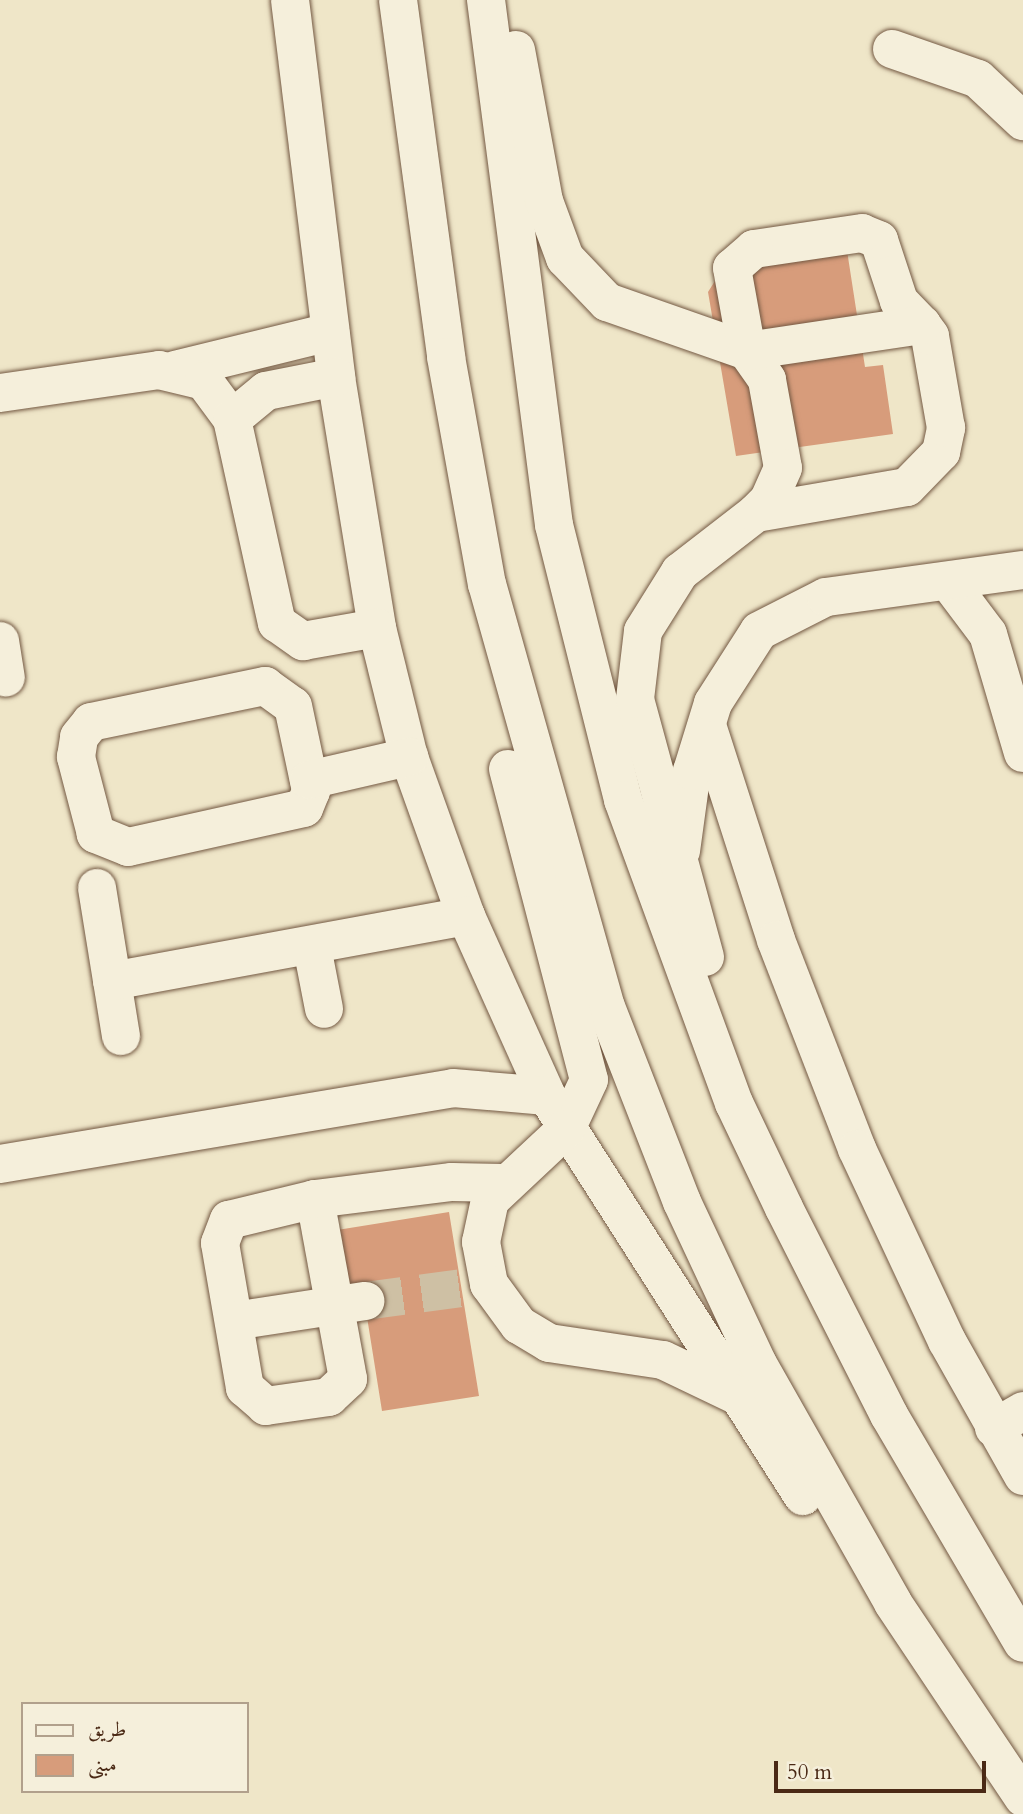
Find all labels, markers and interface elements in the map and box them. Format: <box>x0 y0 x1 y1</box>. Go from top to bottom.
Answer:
legend <box>21 1702 248 1793</box>
text: طريق <box>88 1715 126 1744</box>
scale bar <box>778 1748 990 1792</box>
text: مبنى <box>88 1750 117 1779</box>
text: 50 m <box>787 1758 832 1787</box>

